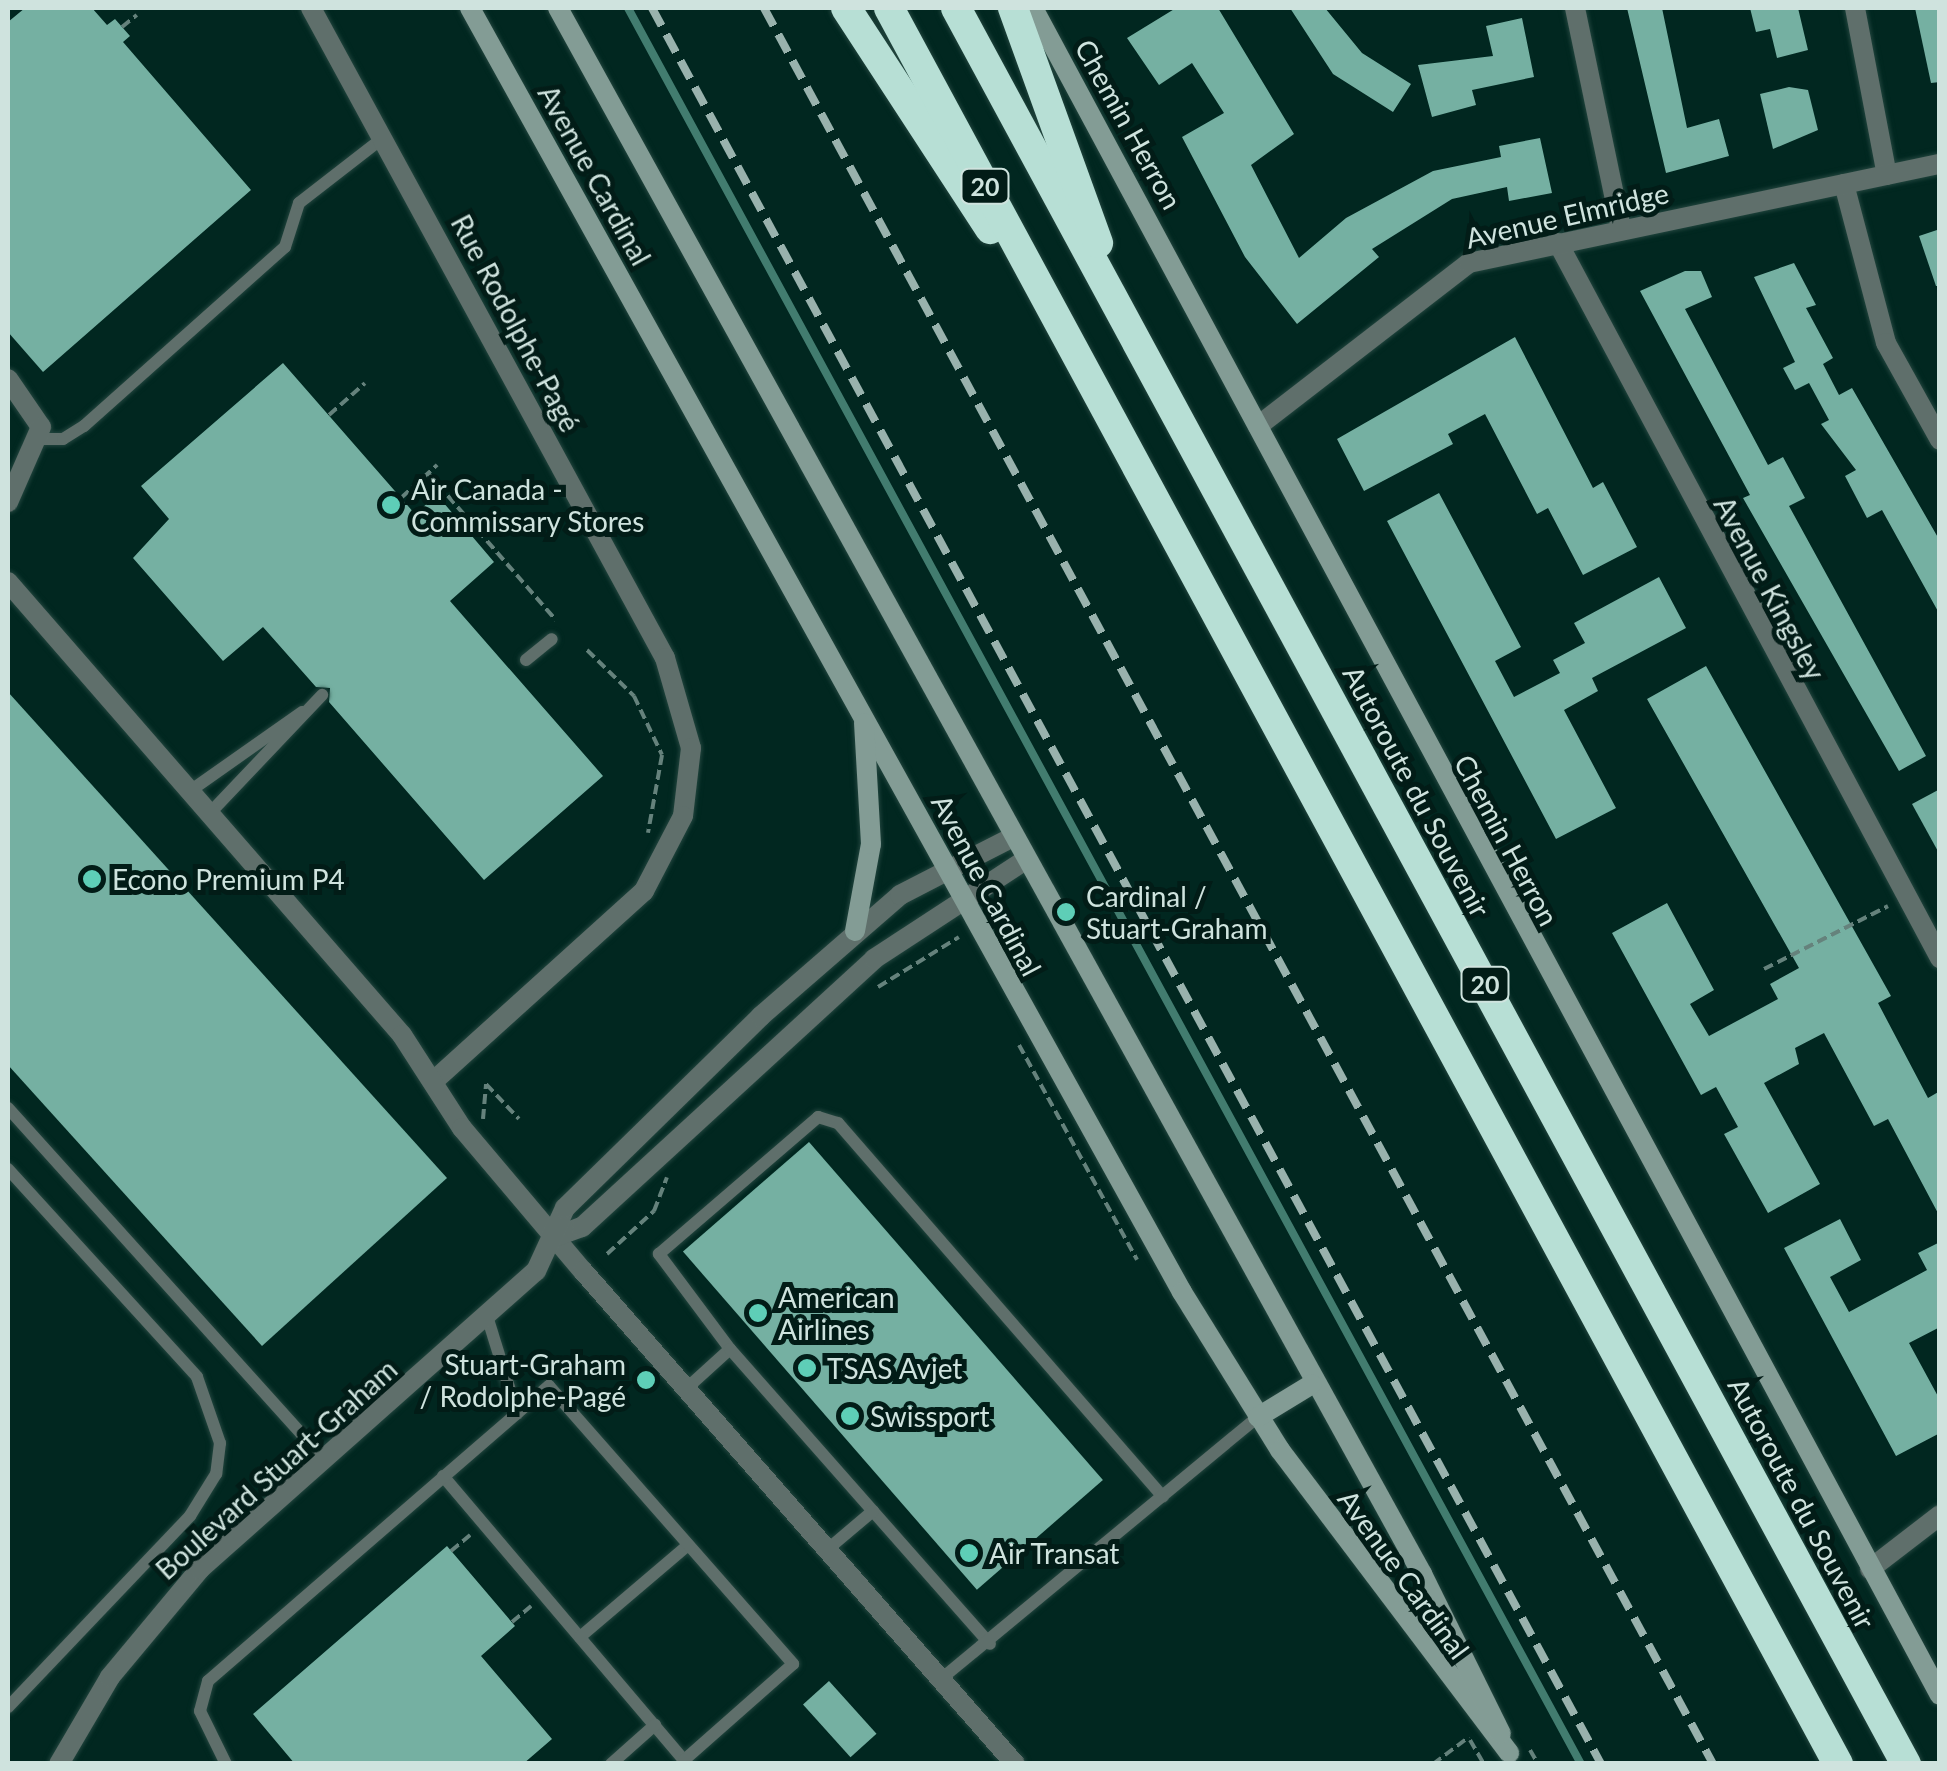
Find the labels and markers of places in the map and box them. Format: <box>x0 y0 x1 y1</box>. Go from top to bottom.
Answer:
place label: Air Canada - Commissary Stores <box>411 472 645 538</box>
marker: Air Canada - Commissary Stores <box>380 494 402 516</box>
place label: Econo Premium P4 <box>112 862 345 896</box>
marker: Econo Premium P4 <box>81 868 103 890</box>
place label: Cardinal / Stuart-Graham <box>1086 879 1267 945</box>
marker: Cardinal / Stuart-Graham <box>1055 901 1077 923</box>
place label: American Airlines <box>778 1280 895 1346</box>
marker: American Airlines <box>747 1302 769 1324</box>
place label: Stuart-Graham / Rodolphe-Pagé <box>420 1347 626 1413</box>
place label: TSAS Avjet <box>827 1351 963 1385</box>
marker: TSAS Avjet <box>796 1357 818 1379</box>
marker: Stuart-Graham / Rodolphe-Pagé <box>635 1369 657 1391</box>
place label: Swissport <box>870 1399 989 1433</box>
marker: Swissport <box>839 1405 861 1427</box>
place label: Air Transat <box>989 1536 1121 1570</box>
marker: Air Transat <box>958 1542 980 1564</box>

